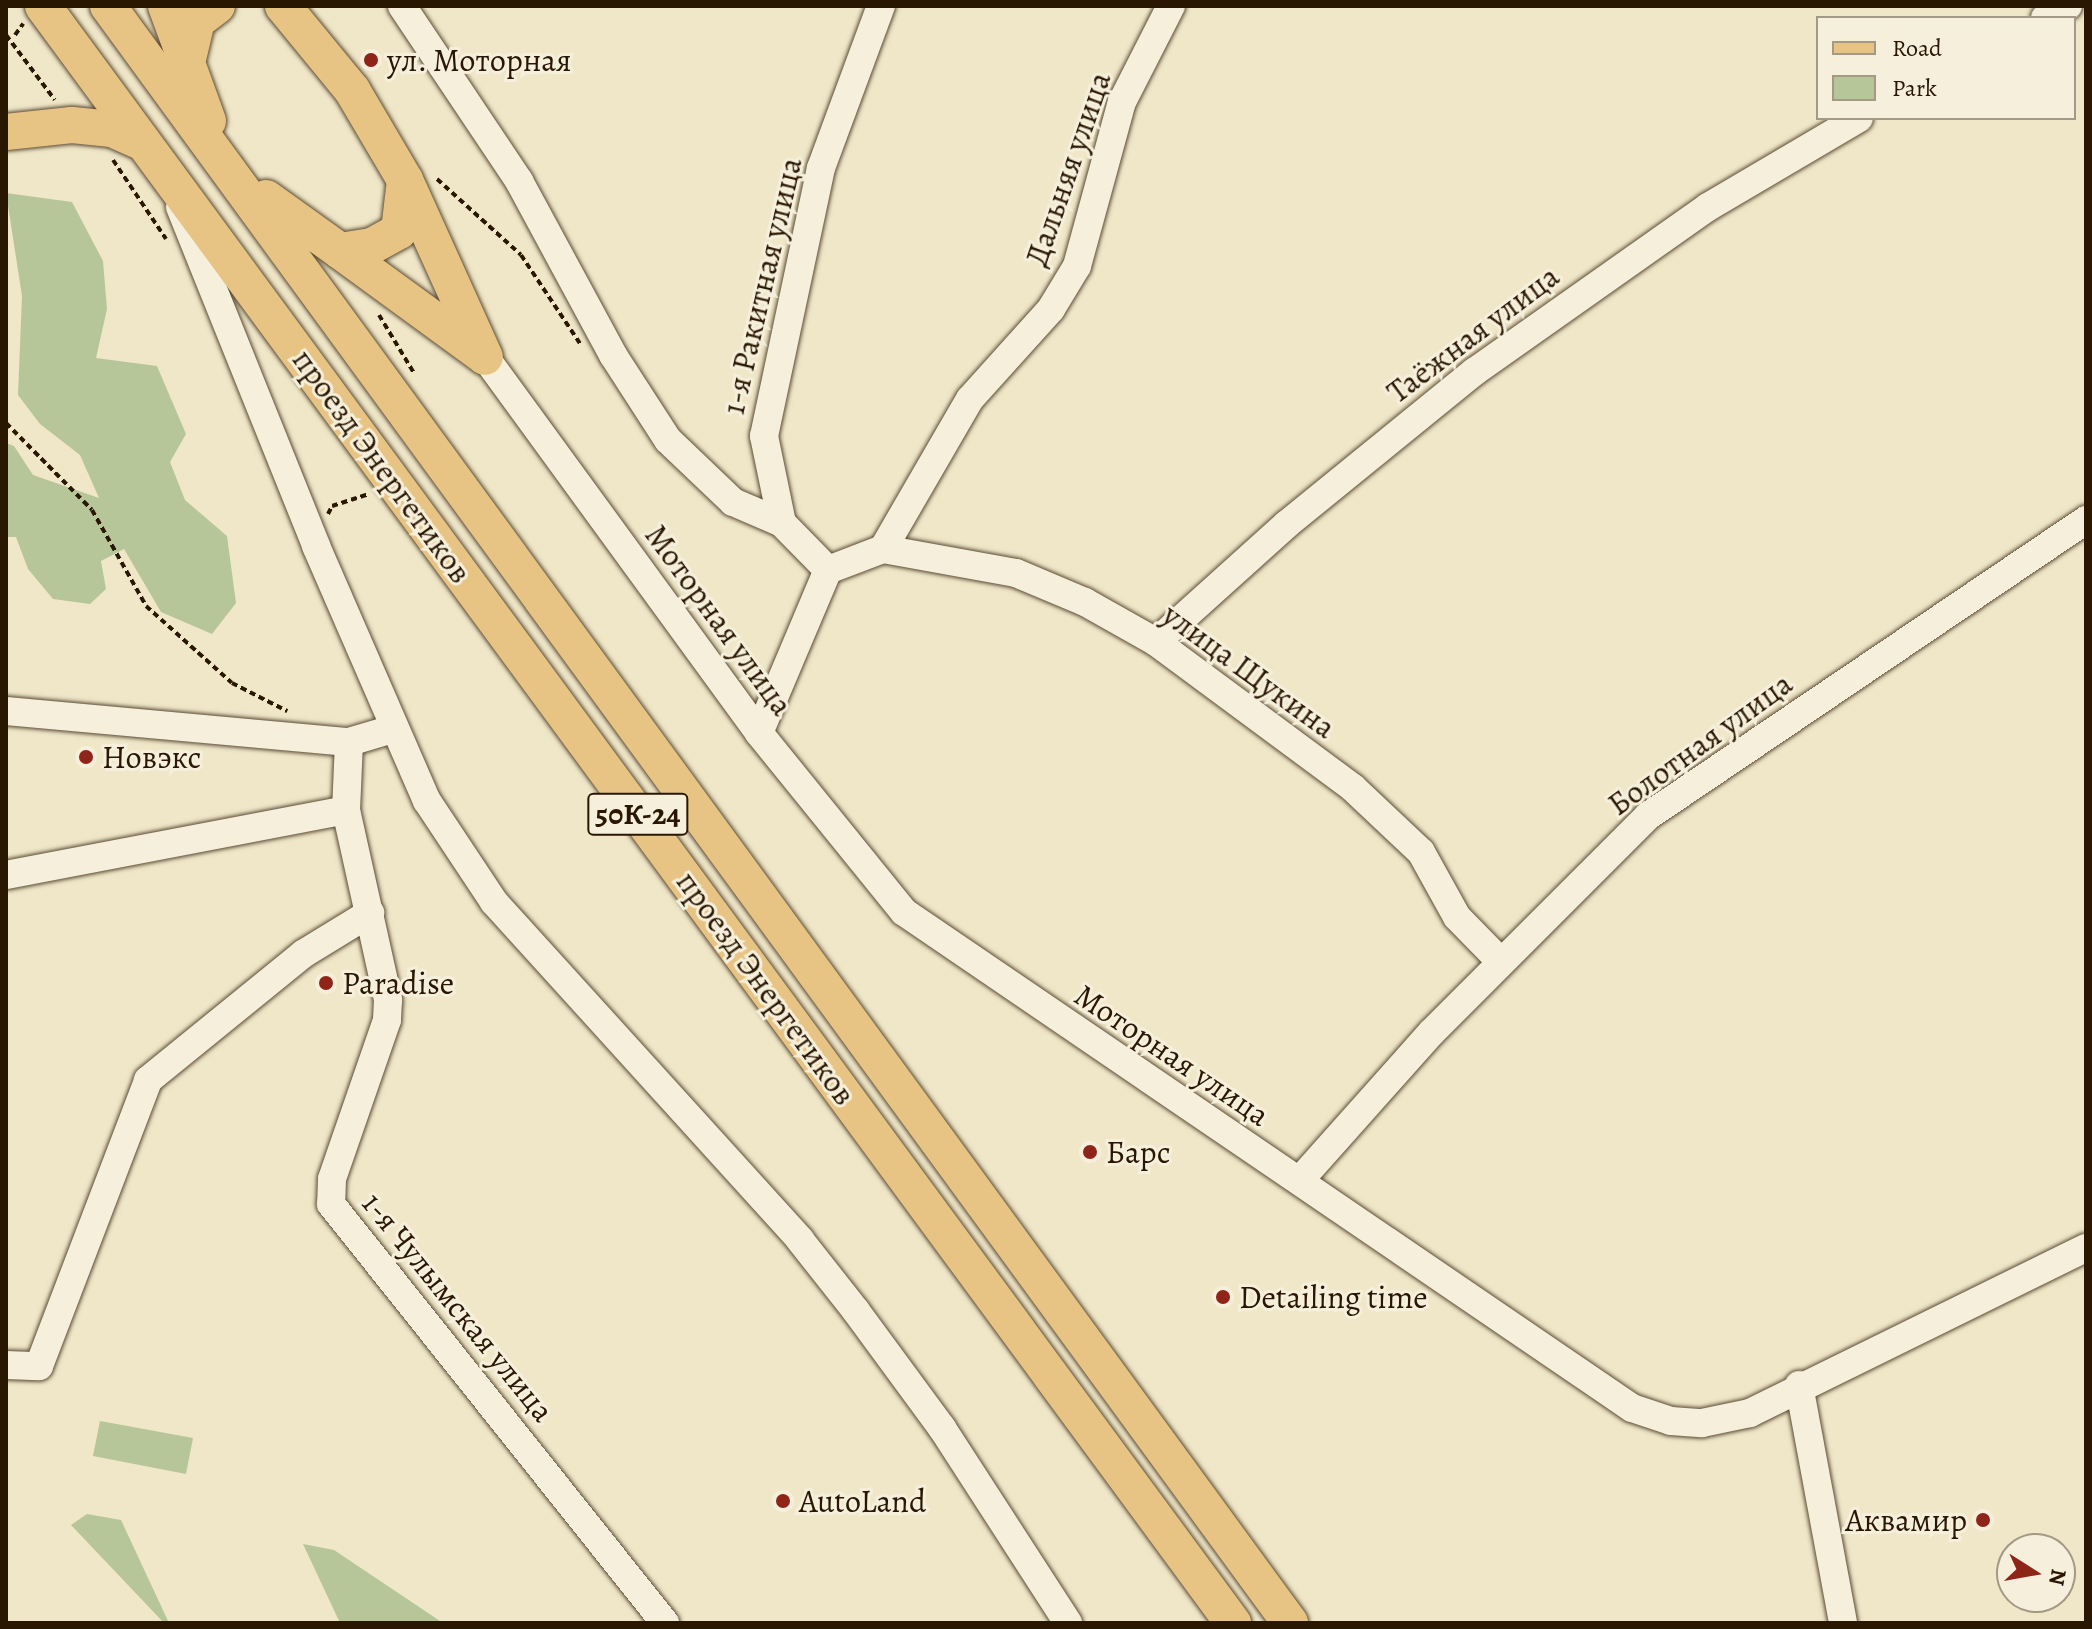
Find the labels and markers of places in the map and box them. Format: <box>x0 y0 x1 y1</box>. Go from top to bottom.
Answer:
place label: ул. Моторная <box>387 41 572 79</box>
marker: ул. Моторная <box>362 51 380 69</box>
place label: Новэкс <box>102 738 201 776</box>
marker: Новэкс <box>77 748 95 766</box>
place label: Paradise <box>342 964 454 1002</box>
marker: Paradise <box>317 974 335 992</box>
place label: Барс <box>1106 1133 1171 1171</box>
marker: Барс <box>1081 1143 1099 1161</box>
place label: Detailing time <box>1239 1278 1428 1316</box>
marker: Detailing time <box>1214 1288 1232 1306</box>
place label: AutoLand <box>799 1482 926 1520</box>
marker: AutoLand <box>774 1492 792 1510</box>
place label: Аквамир <box>1845 1501 1967 1539</box>
marker: Аквамир <box>1974 1511 1992 1529</box>

